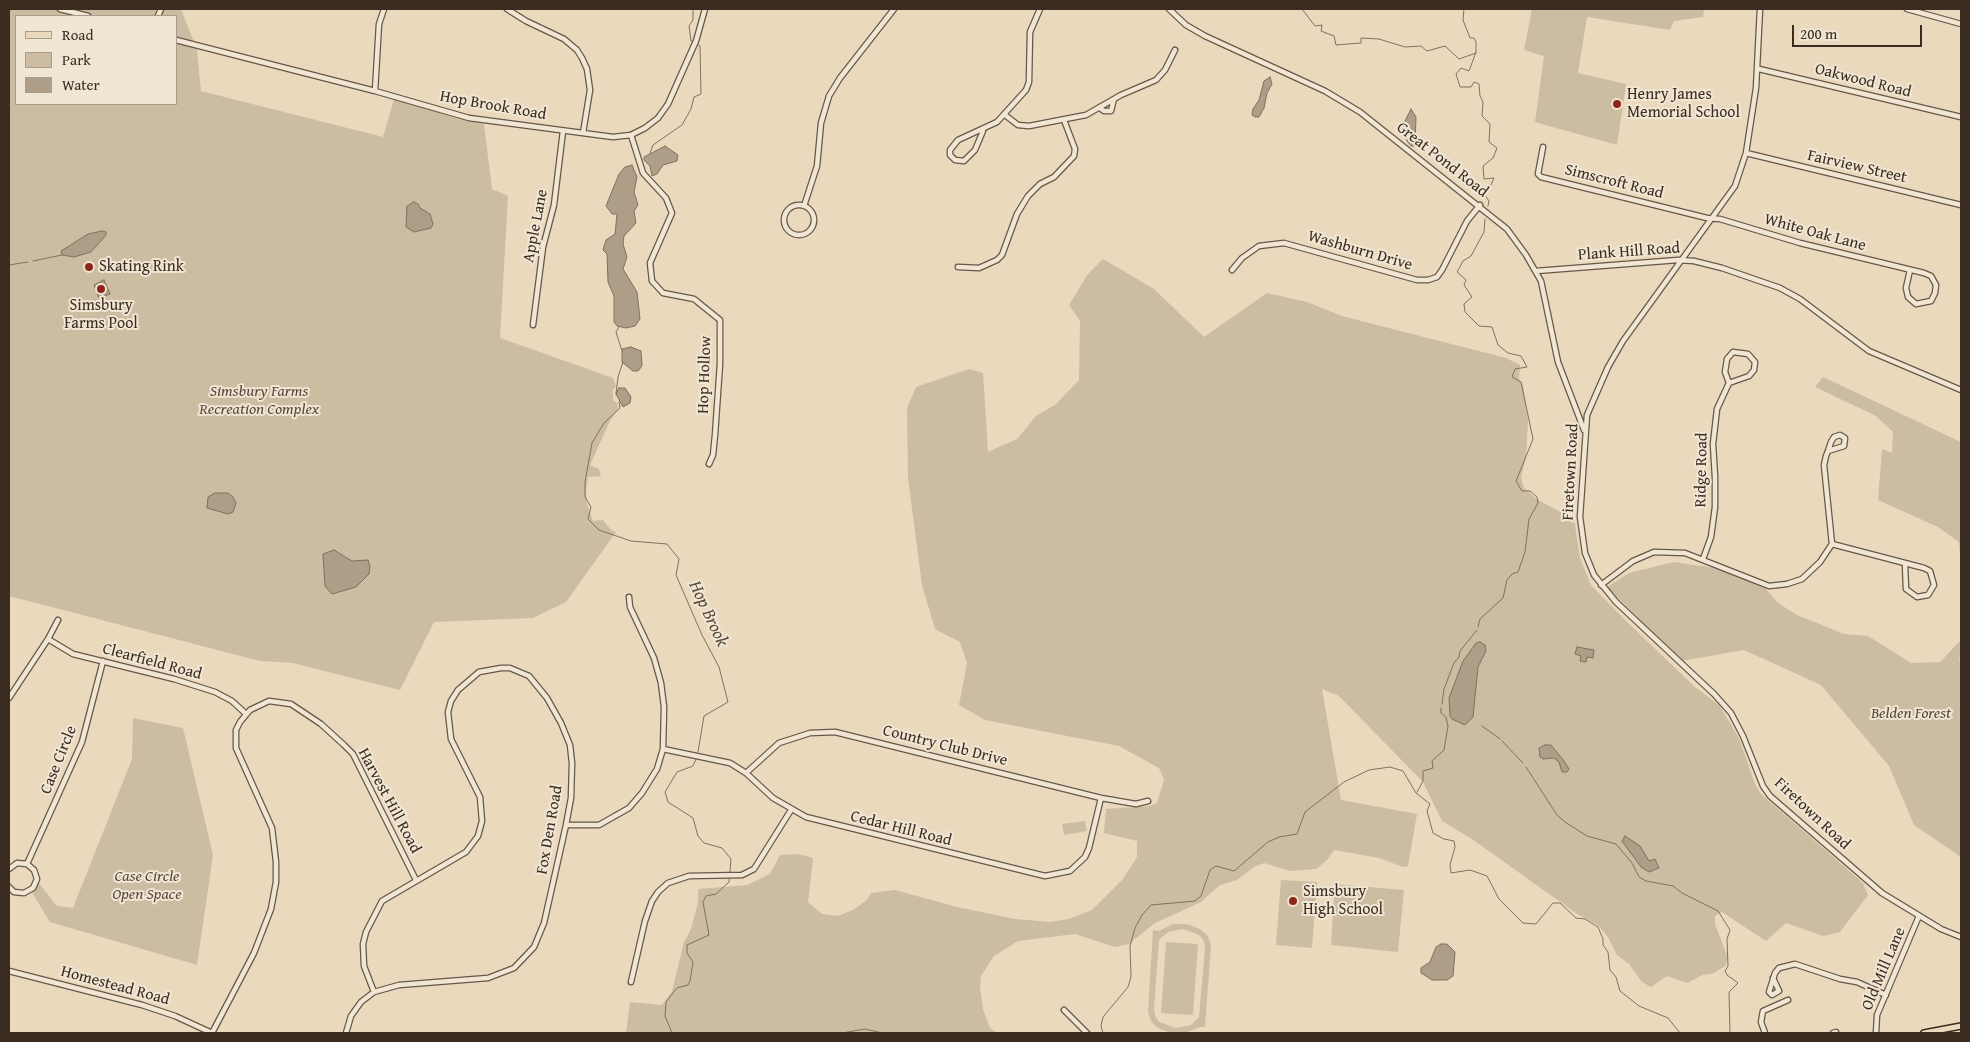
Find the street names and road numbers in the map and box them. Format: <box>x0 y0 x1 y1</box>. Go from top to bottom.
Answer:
street label: Oakwood Road <box>1813 60 1913 102</box>
street label: Hop Brook Road <box>438 87 548 125</box>
street label: Great Pond Road <box>1392 118 1492 202</box>
street label: Fairview Street <box>1806 146 1908 188</box>
street label: Simscroft Road <box>1563 160 1665 204</box>
street label: Apple Lane <box>519 188 553 264</box>
street label: White Oak Lane <box>1762 210 1868 256</box>
street label: Washburn Drive <box>1306 227 1414 275</box>
street label: Plank Hill Road <box>1577 239 1681 265</box>
street label: Hop Hollow <box>694 336 716 414</box>
street label: Firetown Road <box>1559 423 1583 521</box>
street label: Ridge Road <box>1692 432 1712 508</box>
street label: Clearfield Road <box>100 640 204 684</box>
street label: Country Club Drive <box>881 721 1009 771</box>
street label: Case Circle <box>37 723 81 797</box>
street label: Harvest Hill Road <box>353 745 425 857</box>
street label: Firetown Road <box>1770 774 1854 854</box>
street label: Fox Den Road <box>533 784 567 876</box>
street label: Cedar Hill Road <box>848 807 954 851</box>
street label: Old Mill Lane <box>1858 925 1910 1013</box>
street label: Homestead Road <box>58 962 172 1010</box>

